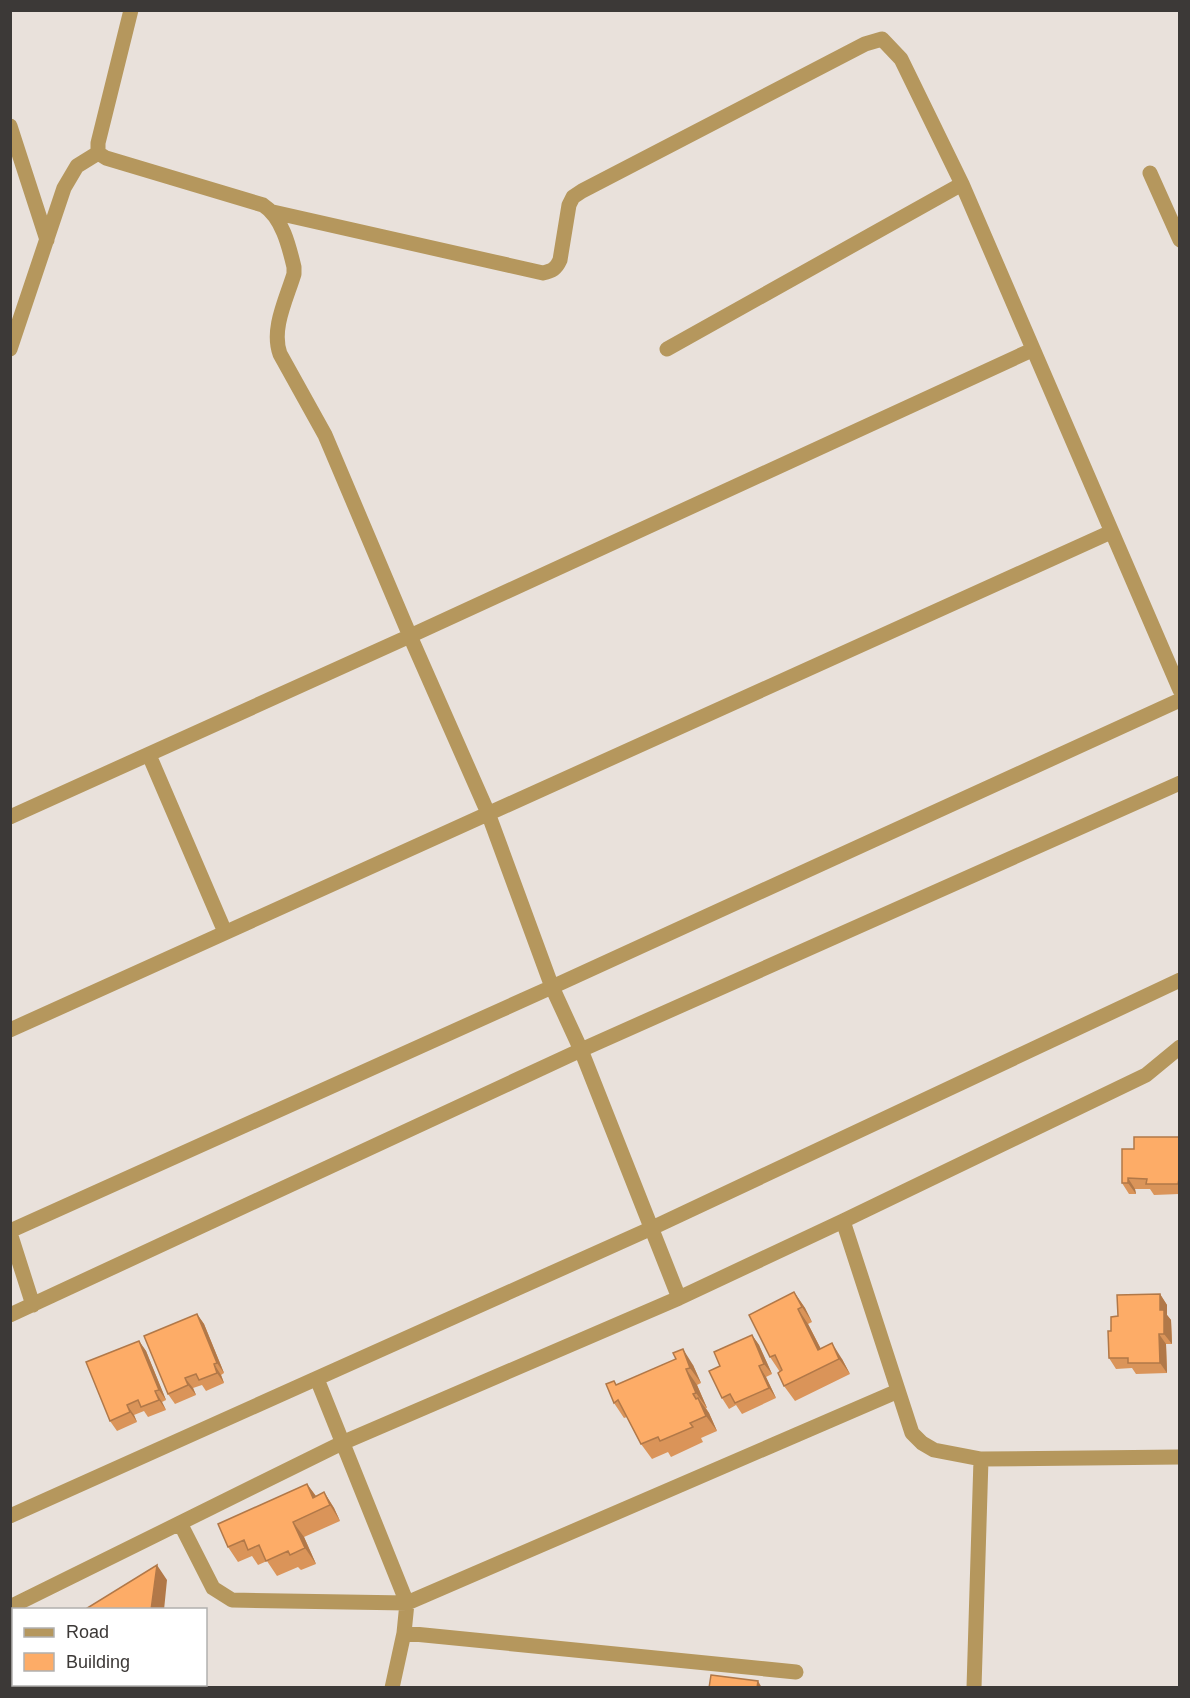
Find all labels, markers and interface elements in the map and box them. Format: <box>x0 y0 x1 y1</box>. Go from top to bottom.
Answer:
legend <box>12 1608 207 1686</box>
text: Road <box>66 1622 109 1642</box>
text: Building <box>66 1652 130 1672</box>

